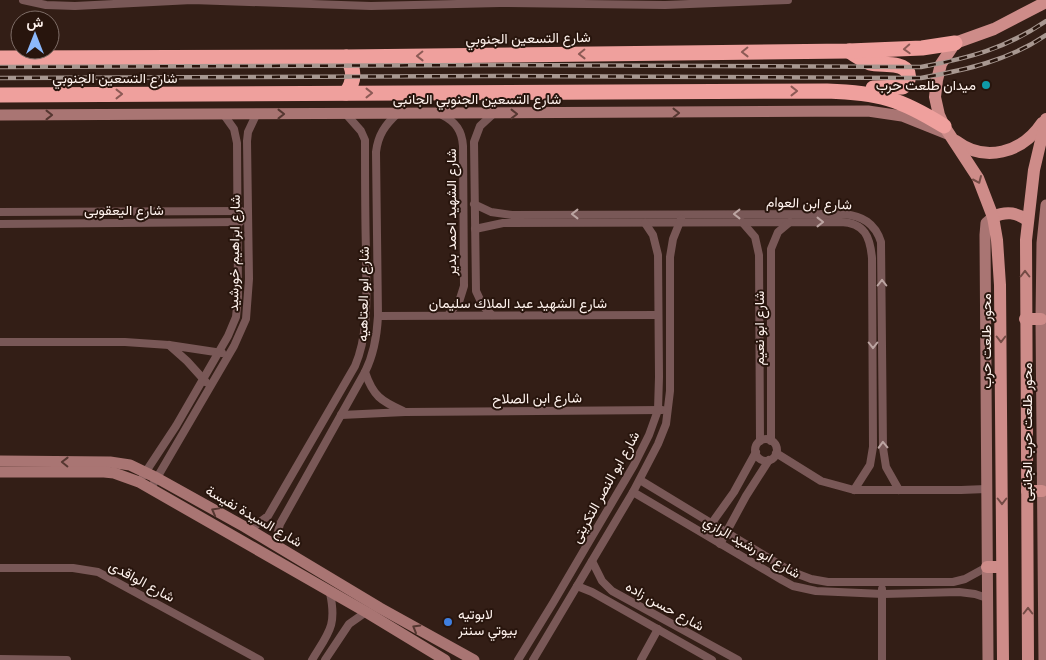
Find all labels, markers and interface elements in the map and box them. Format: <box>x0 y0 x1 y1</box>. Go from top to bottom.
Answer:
north arrow <box>10 10 60 60</box>
text: ش <box>27 14 44 31</box>
street label: شارع التسعين الجنوبي <box>465 29 591 51</box>
one-way arrow <box>903 43 911 54</box>
one-way arrow <box>740 47 748 57</box>
one-way arrow <box>578 49 586 59</box>
one-way arrow <box>415 51 423 61</box>
street label: شارع التسعين الجنوبي <box>52 70 178 90</box>
place label: ميدان طلعت حرب <box>876 77 976 94</box>
marker: ميدان طلعت حرب <box>980 79 992 91</box>
one-way arrow <box>790 86 798 96</box>
one-way arrow <box>365 88 373 98</box>
one-way arrow <box>115 89 123 99</box>
street label: شارع التسعين الجنوبي الجانبى <box>393 91 561 111</box>
one-way arrow <box>672 108 680 118</box>
one-way arrow <box>278 109 285 119</box>
one-way arrow <box>510 109 518 119</box>
one-way arrow <box>45 110 53 120</box>
street label: شارع الشهيد احمد بدير <box>443 148 462 277</box>
one-way arrow <box>972 175 983 184</box>
street label: شارع ابراهيم خورشيد <box>225 194 246 312</box>
street label: شارع ابن العوام <box>766 194 852 215</box>
street label: شارع اليعقوبى <box>84 202 164 221</box>
one-way arrow <box>571 209 578 219</box>
one-way arrow <box>733 209 741 219</box>
one-way arrow <box>816 217 824 227</box>
street label: شارع ابو العتاهيه <box>354 246 375 342</box>
one-way arrow <box>1020 270 1030 278</box>
one-way arrow <box>877 278 887 286</box>
street label: شارع ابو نعيم <box>751 291 770 365</box>
street label: محور طلعت حرب <box>978 293 995 389</box>
street label: شارع الشهيد عبد الملاك سليمان <box>429 295 607 314</box>
one-way arrow <box>996 336 1006 343</box>
one-way arrow <box>868 342 878 350</box>
street label: محور طلعت حرب الجانبى <box>1019 363 1036 501</box>
street label: شارع ابن الصلاح <box>492 389 582 410</box>
street label: شارع ابو النصر التكريتى <box>568 428 645 547</box>
one-way arrow <box>878 441 888 448</box>
one-way arrow <box>60 457 68 467</box>
street label: شارع السيدة نفيسة <box>202 482 305 553</box>
one-way arrow <box>997 498 1007 506</box>
one-way arrow <box>212 507 221 517</box>
street label: شارع ابو رشيد الرازي <box>699 513 803 585</box>
street label: شارع الواقدى <box>105 557 178 608</box>
street label: شارع حسن زاده <box>622 578 707 637</box>
place label: لابوتيه بيوتي سنتر <box>457 606 517 642</box>
one-way arrow <box>1023 607 1033 615</box>
marker: لابوتيه بيوتي سنتر <box>442 616 454 628</box>
one-way arrow <box>413 624 422 634</box>

